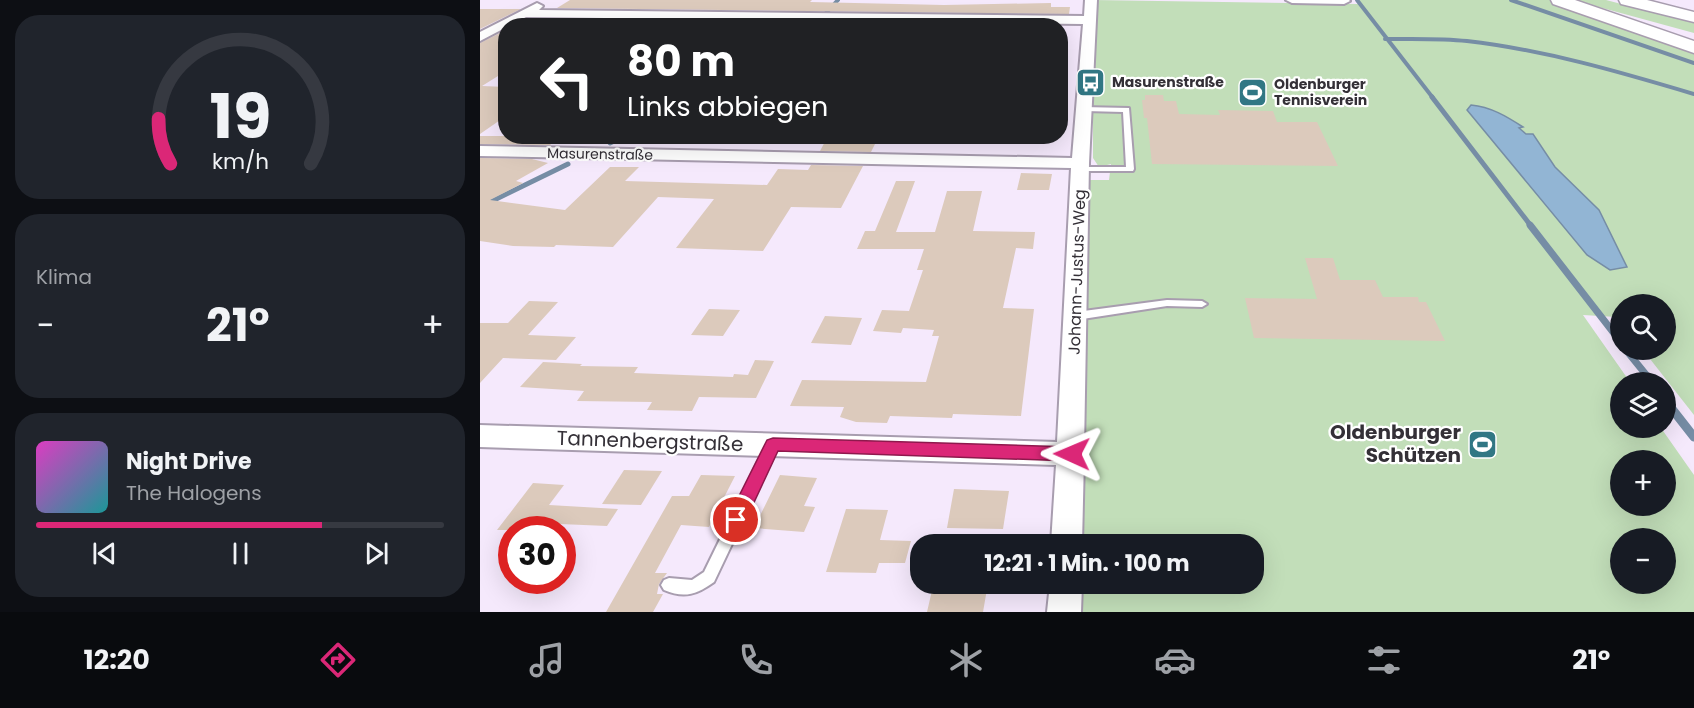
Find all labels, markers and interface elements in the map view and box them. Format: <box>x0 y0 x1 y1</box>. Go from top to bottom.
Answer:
text: 80 m <box>627 32 735 91</box>
icon: left <box>528 42 606 120</box>
bus stop icon: Masurenstraße <box>1075 66 1107 98</box>
text: 19 <box>209 72 271 160</box>
place label: Masurenstraße <box>1112 72 1224 92</box>
place label: Oldenburger Tennisverein <box>1274 74 1367 110</box>
sports icon: Oldenburger Tennisverein <box>1237 76 1269 108</box>
text: Links abbiegen <box>627 88 828 125</box>
street label: Masurenstraße <box>547 143 653 165</box>
text: km/h <box>211 146 269 177</box>
street label: Johann-Justus-Weg <box>1063 189 1091 355</box>
text: Klima <box>36 263 92 291</box>
text: 21° <box>206 294 270 357</box>
map controls <box>1610 294 1676 594</box>
button: search <box>1610 294 1676 360</box>
text: − <box>36 302 54 349</box>
text: + <box>421 302 444 349</box>
button: layers <box>1610 372 1676 438</box>
place label: Oldenburger Schützen <box>1330 418 1461 469</box>
position arrow <box>1040 422 1104 486</box>
street label: Tannenbergstraße <box>556 424 744 458</box>
sports icon: Oldenburger Schützen <box>1466 428 1498 460</box>
text: Night Drive <box>126 446 252 477</box>
button: + <box>1610 450 1676 516</box>
text: The Halogens <box>126 479 262 507</box>
pin <box>710 494 761 545</box>
icon: arrive <box>719 503 752 536</box>
speed limit sign: 30 <box>498 516 576 594</box>
button: − <box>1610 528 1676 594</box>
icon: previous <box>88 537 121 570</box>
icon: pause <box>224 537 257 570</box>
icon: next <box>360 537 393 570</box>
text: 12:21 · 1 Min. · 100 m <box>984 548 1190 579</box>
icon: directions <box>317 639 359 681</box>
icon: music <box>526 639 568 681</box>
icon: phone <box>735 639 777 681</box>
icon: climate <box>945 639 987 681</box>
icon: car <box>1154 639 1196 681</box>
icon: filters <box>1363 639 1405 681</box>
text: 12:20 <box>84 641 150 678</box>
text: 21° <box>1572 641 1610 678</box>

